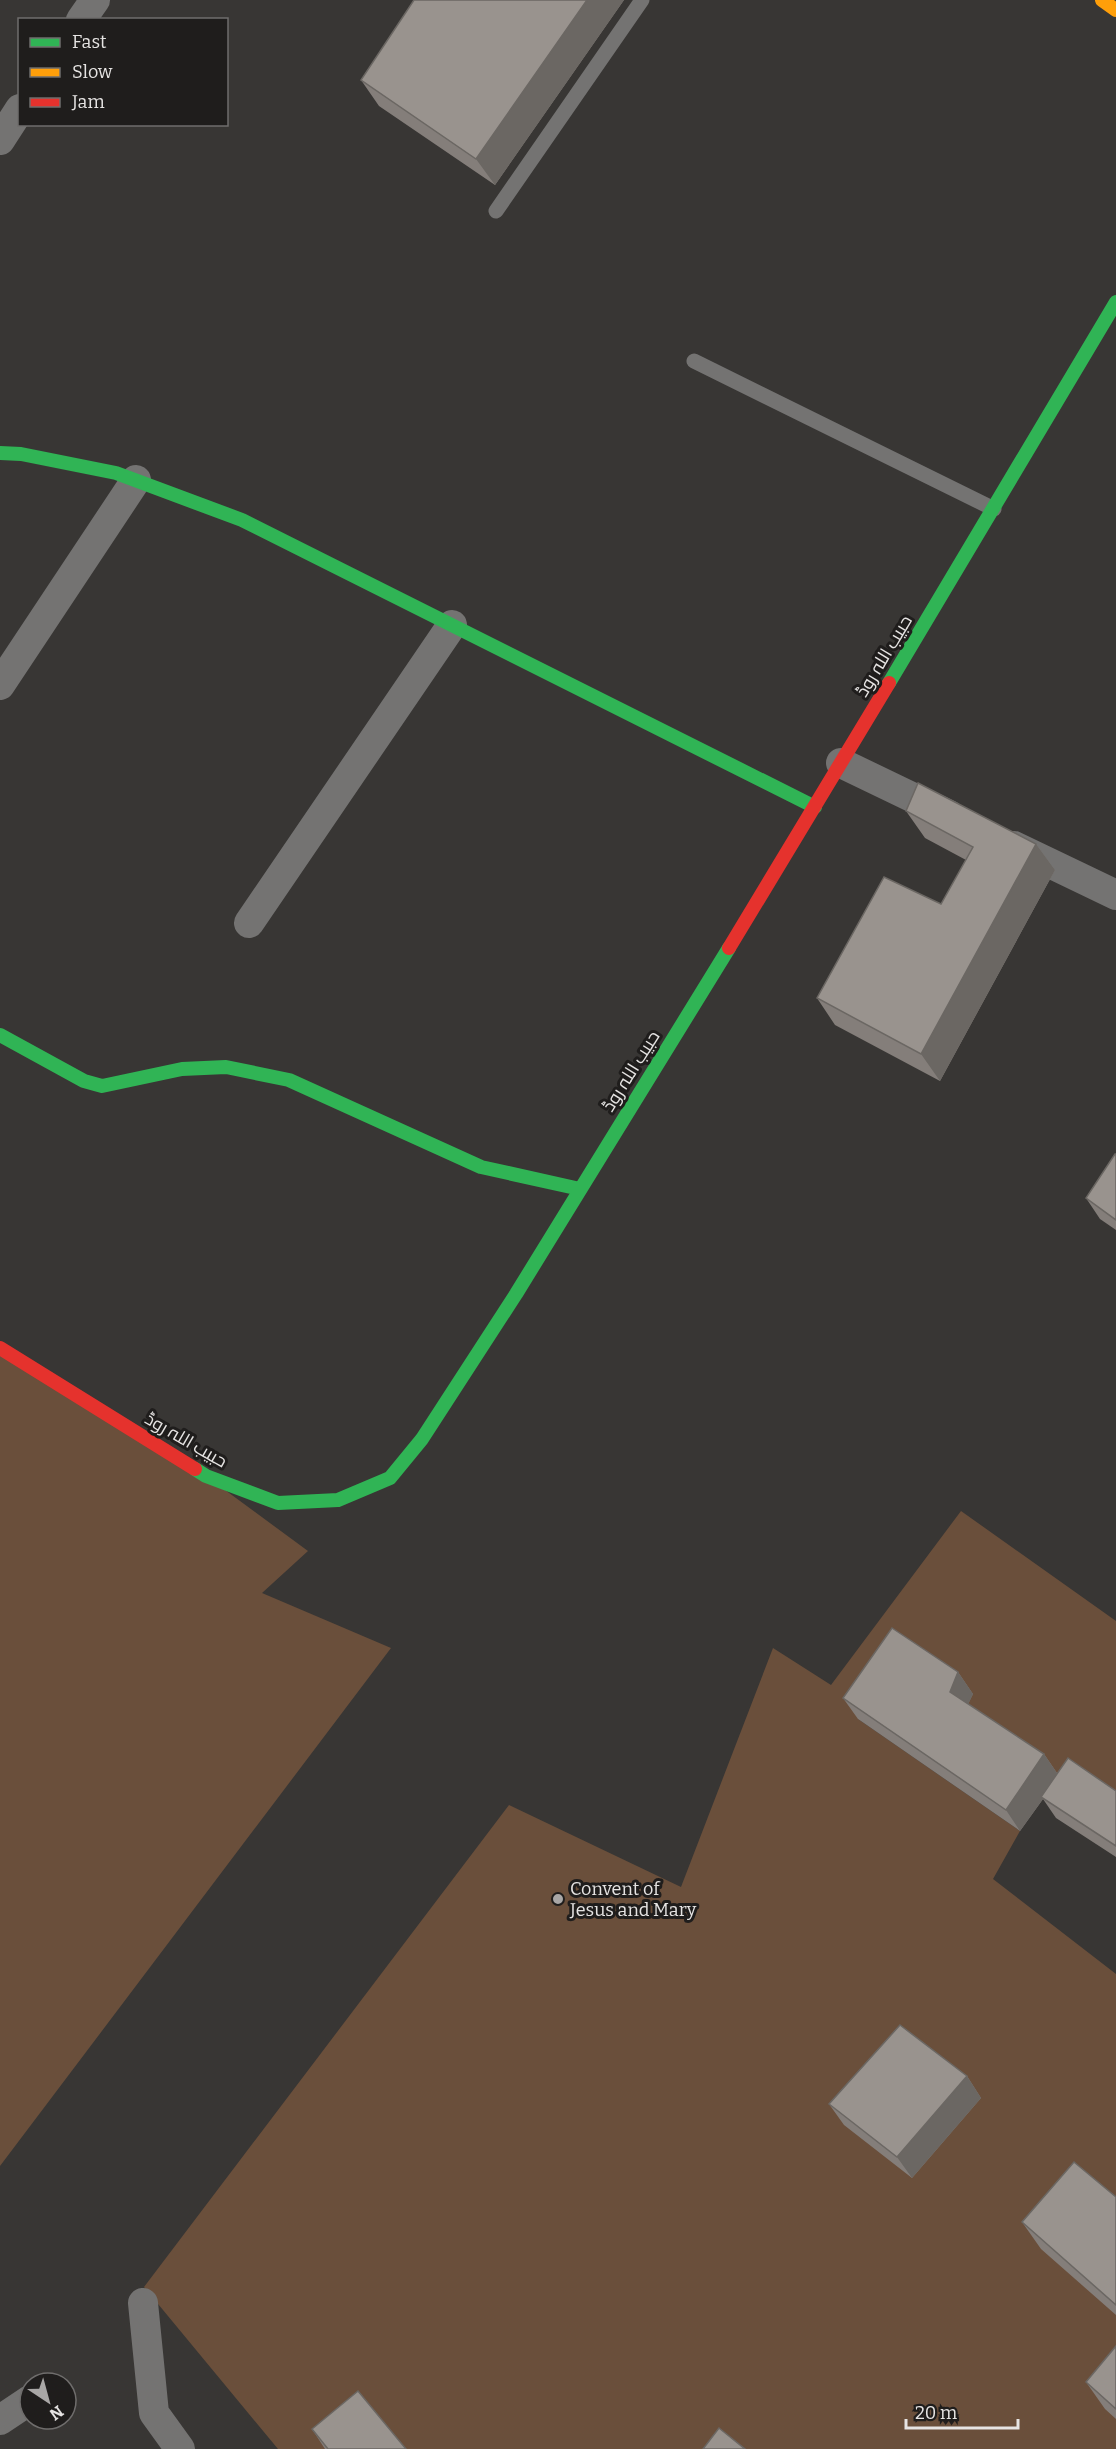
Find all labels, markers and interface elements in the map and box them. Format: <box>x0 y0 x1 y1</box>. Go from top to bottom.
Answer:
legend <box>18 18 228 126</box>
text: Fast <box>72 31 107 53</box>
text: Slow <box>72 61 113 83</box>
text: Jam <box>71 91 105 113</box>
street label: حبیب اللہ روڈ <box>851 611 917 701</box>
street label: حبیب اللہ روڈ <box>597 1026 665 1116</box>
street label: حبیب اللہ روڈ <box>141 1408 231 1472</box>
place label: Convent of Jesus and Mary <box>569 1878 697 1921</box>
marker: Convent of Jesus and Mary <box>551 1892 565 1906</box>
north arrow <box>18 2371 78 2431</box>
scale bar <box>906 2392 1018 2430</box>
text: N <box>46 2401 67 2424</box>
text: 20 m <box>915 2402 957 2424</box>

